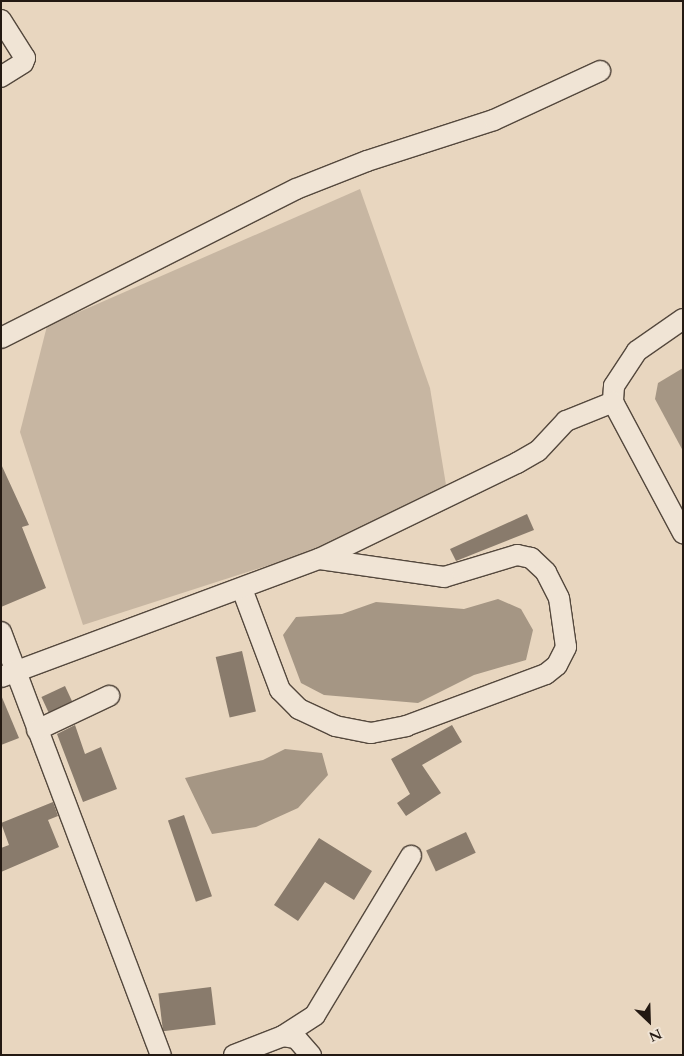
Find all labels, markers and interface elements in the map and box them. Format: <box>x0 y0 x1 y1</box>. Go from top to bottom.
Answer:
north arrow <box>624 996 674 1046</box>
text: N <box>646 1024 665 1046</box>

